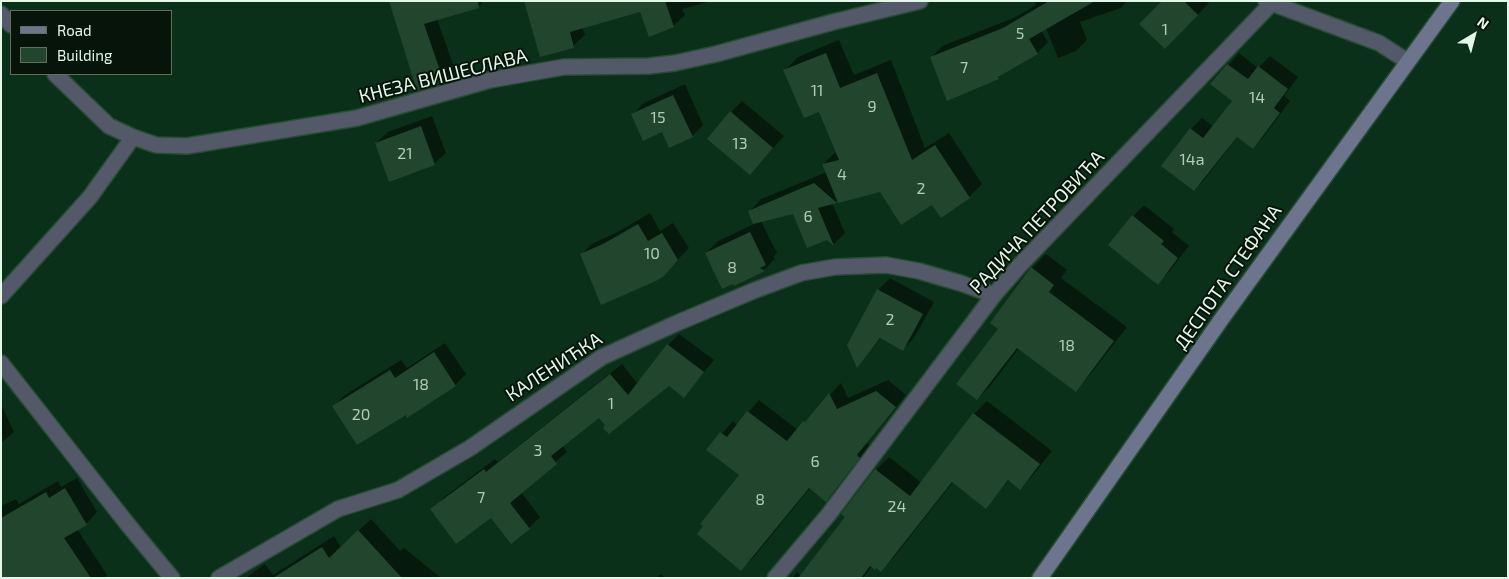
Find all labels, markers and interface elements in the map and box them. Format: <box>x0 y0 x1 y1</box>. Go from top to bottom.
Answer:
legend <box>10 10 172 75</box>
north arrow <box>1449 10 1499 60</box>
text: N <box>1474 13 1492 32</box>
house number: 1 <box>1162 20 1168 40</box>
text: Road <box>57 21 92 39</box>
house number: 5 <box>1016 24 1024 44</box>
street label: КНЕЗА ВИШЕСЛАВА <box>356 44 530 108</box>
text: Building <box>57 46 112 64</box>
house number: 7 <box>960 58 968 78</box>
house number: 11 <box>811 81 823 101</box>
house number: 14 <box>1249 88 1265 108</box>
house number: 9 <box>867 97 877 117</box>
house number: 15 <box>651 108 665 128</box>
house number: 13 <box>732 134 748 154</box>
house number: 21 <box>397 144 413 164</box>
street label: РАДИЧА ПЕТРОВИЋА <box>965 146 1109 298</box>
house number: 14a <box>1180 150 1204 170</box>
house number: 4 <box>837 165 847 185</box>
house number: 2 <box>917 179 925 199</box>
street label: ДЕСПОТА СТЕФАНА <box>1170 200 1286 354</box>
house number: 6 <box>803 207 813 227</box>
house number: 10 <box>644 244 660 264</box>
house number: 8 <box>727 258 737 278</box>
house number: 2 <box>886 310 894 330</box>
street label: КАЛЕНИЋКА <box>502 327 606 407</box>
house number: 18 <box>1059 336 1075 356</box>
house number: 18 <box>413 375 429 395</box>
house number: 1 <box>608 394 614 414</box>
house number: 20 <box>352 405 370 425</box>
house number: 3 <box>534 441 542 461</box>
house number: 6 <box>810 452 820 472</box>
house number: 7 <box>477 488 485 508</box>
house number: 8 <box>755 490 765 510</box>
house number: 24 <box>888 497 906 517</box>

